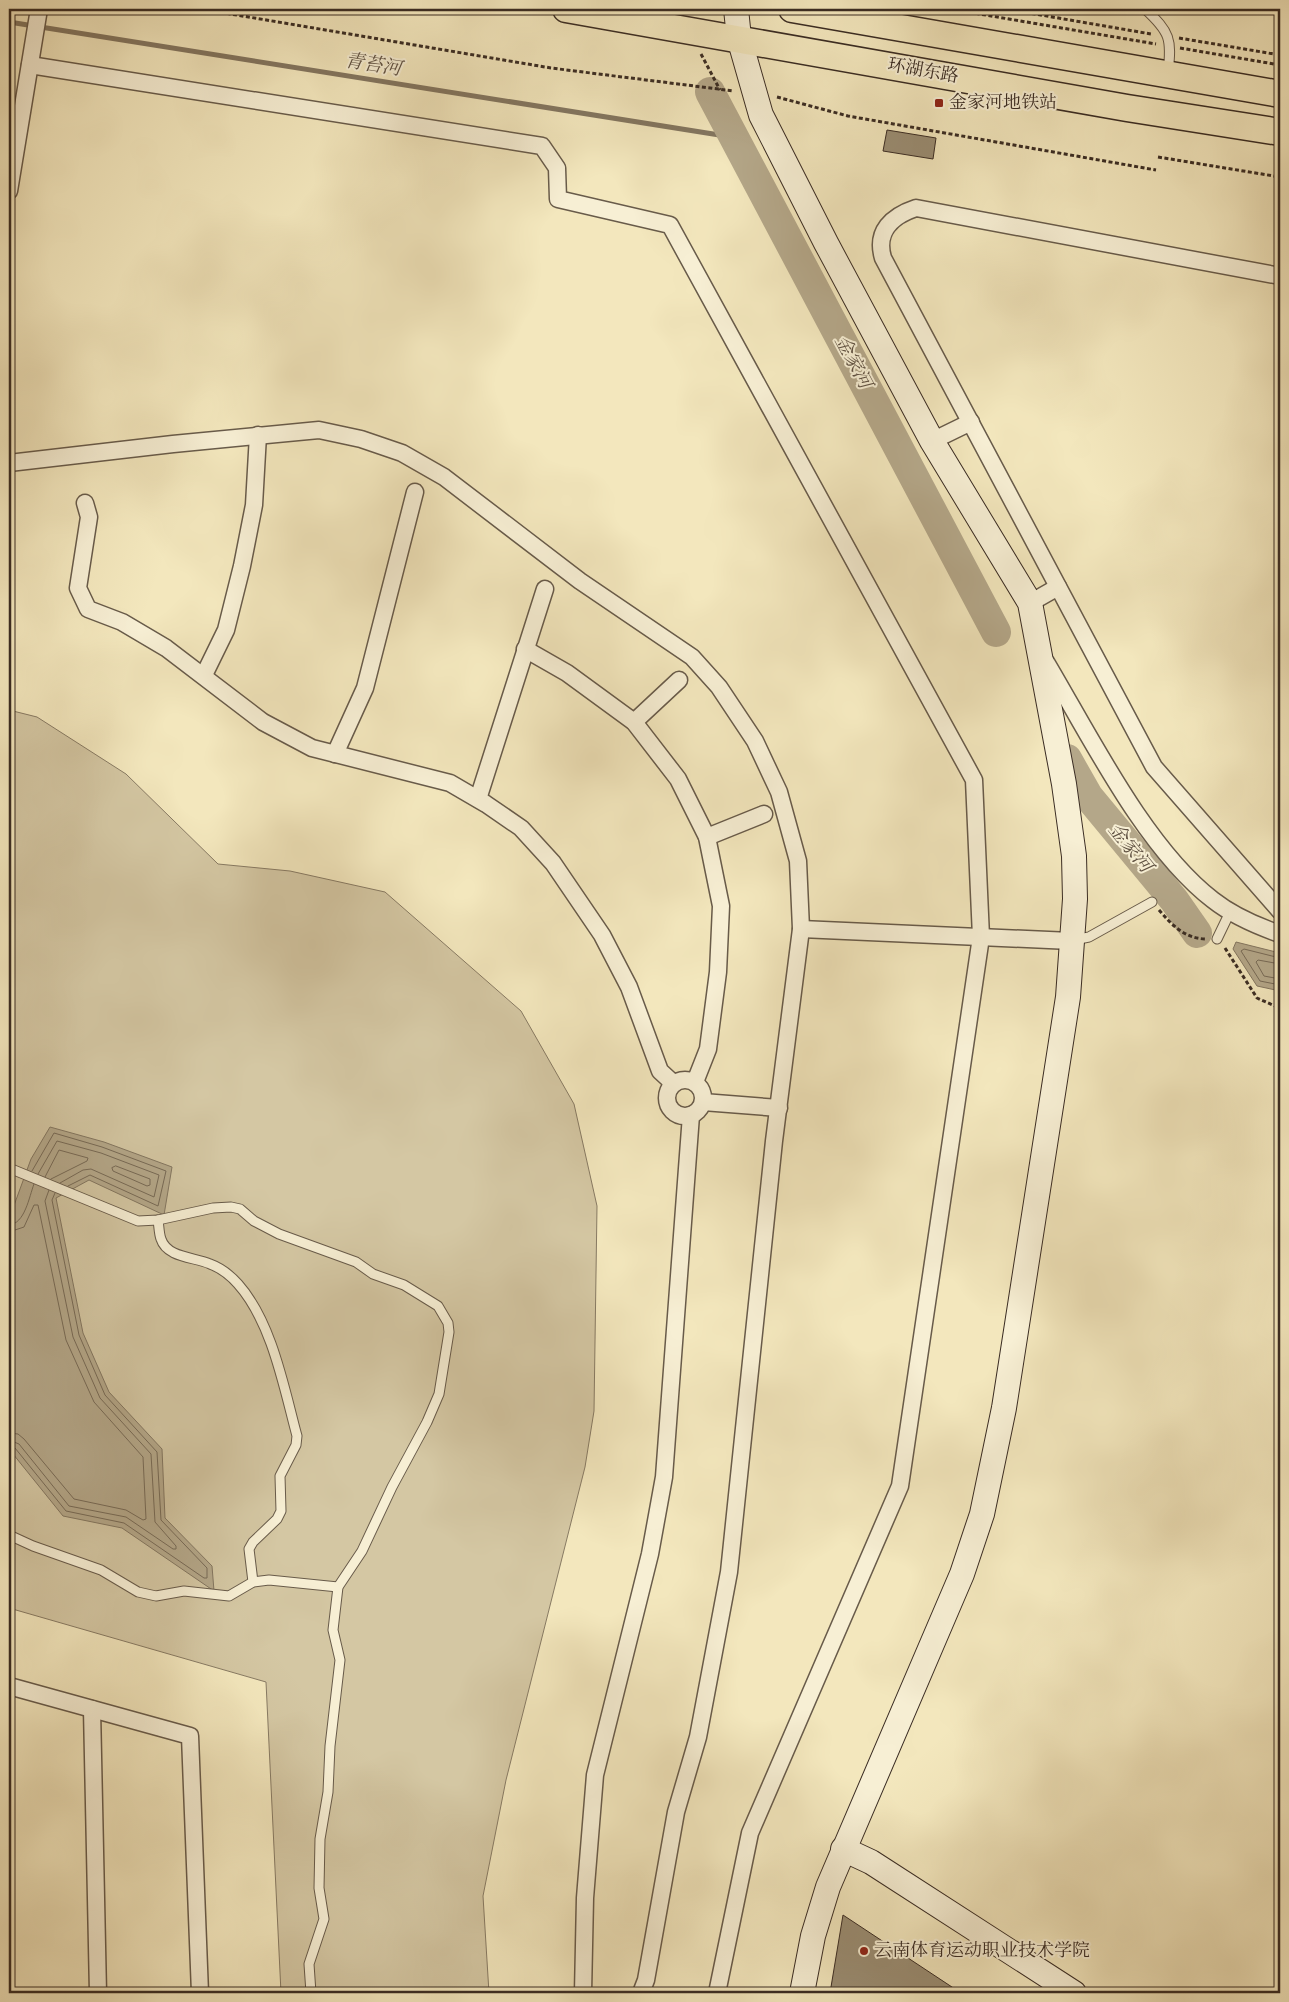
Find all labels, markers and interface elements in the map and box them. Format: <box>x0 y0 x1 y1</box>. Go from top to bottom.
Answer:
water label: 青苔河 <box>343 49 406 81</box>
street label: 环湖东路 <box>886 54 960 88</box>
place label: 金家河地铁站 <box>949 92 1057 114</box>
marker: 金家河地铁站 <box>933 97 945 109</box>
water label: 金家河 <box>829 331 878 395</box>
water label: 金家河 <box>1103 819 1159 880</box>
place label: 云南体育运动职业技术学院 <box>874 1940 1090 1962</box>
marker: 云南体育运动职业技术学院 <box>858 1945 870 1957</box>

